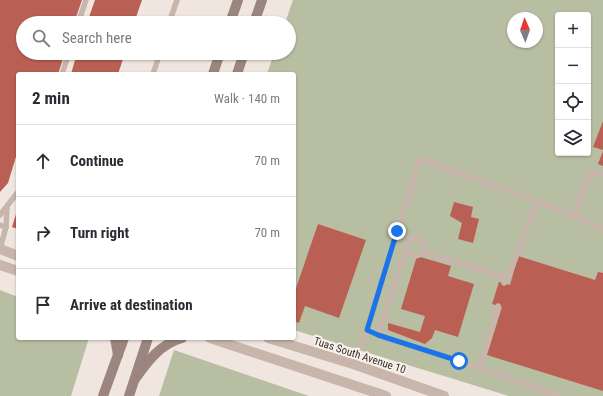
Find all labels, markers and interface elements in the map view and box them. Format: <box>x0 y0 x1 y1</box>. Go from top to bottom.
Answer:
north arrow <box>507 12 543 48</box>
map controls <box>555 12 591 156</box>
button: + <box>555 12 591 48</box>
search box <box>16 16 296 60</box>
icon: search <box>30 27 52 49</box>
text: Search here <box>62 29 132 47</box>
button: − <box>555 48 591 84</box>
button: locate <box>555 84 591 120</box>
text: 2 min <box>32 88 70 108</box>
text: Walk · 140 m <box>214 91 280 106</box>
button: layers <box>555 120 591 156</box>
icon: ahead <box>32 150 54 172</box>
text: Continue <box>70 152 124 170</box>
text: 70 m <box>254 153 280 168</box>
icon: right <box>32 222 54 244</box>
route end <box>388 222 406 240</box>
text: Turn right <box>70 224 129 242</box>
text: 70 m <box>254 225 280 240</box>
icon: arrive <box>32 294 54 316</box>
text: Arrive at destination <box>70 296 193 314</box>
street label: Tuas South Avenue 10 <box>312 334 408 376</box>
route start <box>450 352 468 370</box>

